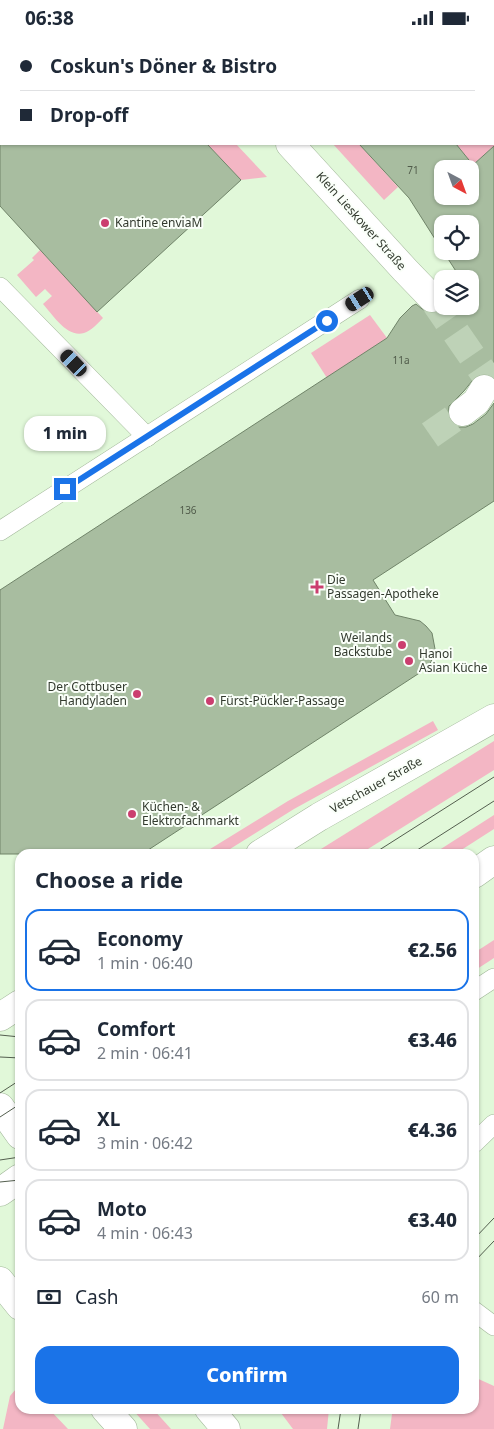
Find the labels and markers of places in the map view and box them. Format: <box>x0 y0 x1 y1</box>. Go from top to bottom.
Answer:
place label: Kantine enviaM <box>115 214 202 231</box>
marker: Kantine enviaM <box>99 217 111 229</box>
place label: Die Passagen-Apotheke <box>327 571 439 602</box>
marker: Die Passagen-Apotheke <box>311 581 323 593</box>
place label: Weilands Backstube <box>334 629 392 660</box>
marker: Weilands Backstube <box>396 639 408 651</box>
place label: Hanoi Asian Küche <box>419 645 488 676</box>
marker: Hanoi Asian Küche <box>403 655 415 667</box>
place label: Der Cottbuser Handyladen <box>48 678 127 709</box>
marker: Der Cottbuser Handyladen <box>131 688 143 700</box>
place label: Fürst-Pückler-Passage <box>220 692 345 709</box>
marker: Fürst-Pückler-Passage <box>204 695 216 707</box>
place label: Küchen- & Elektrofachmarkt <box>142 798 240 829</box>
marker: Küchen- & Elektrofachmarkt <box>126 808 138 820</box>

